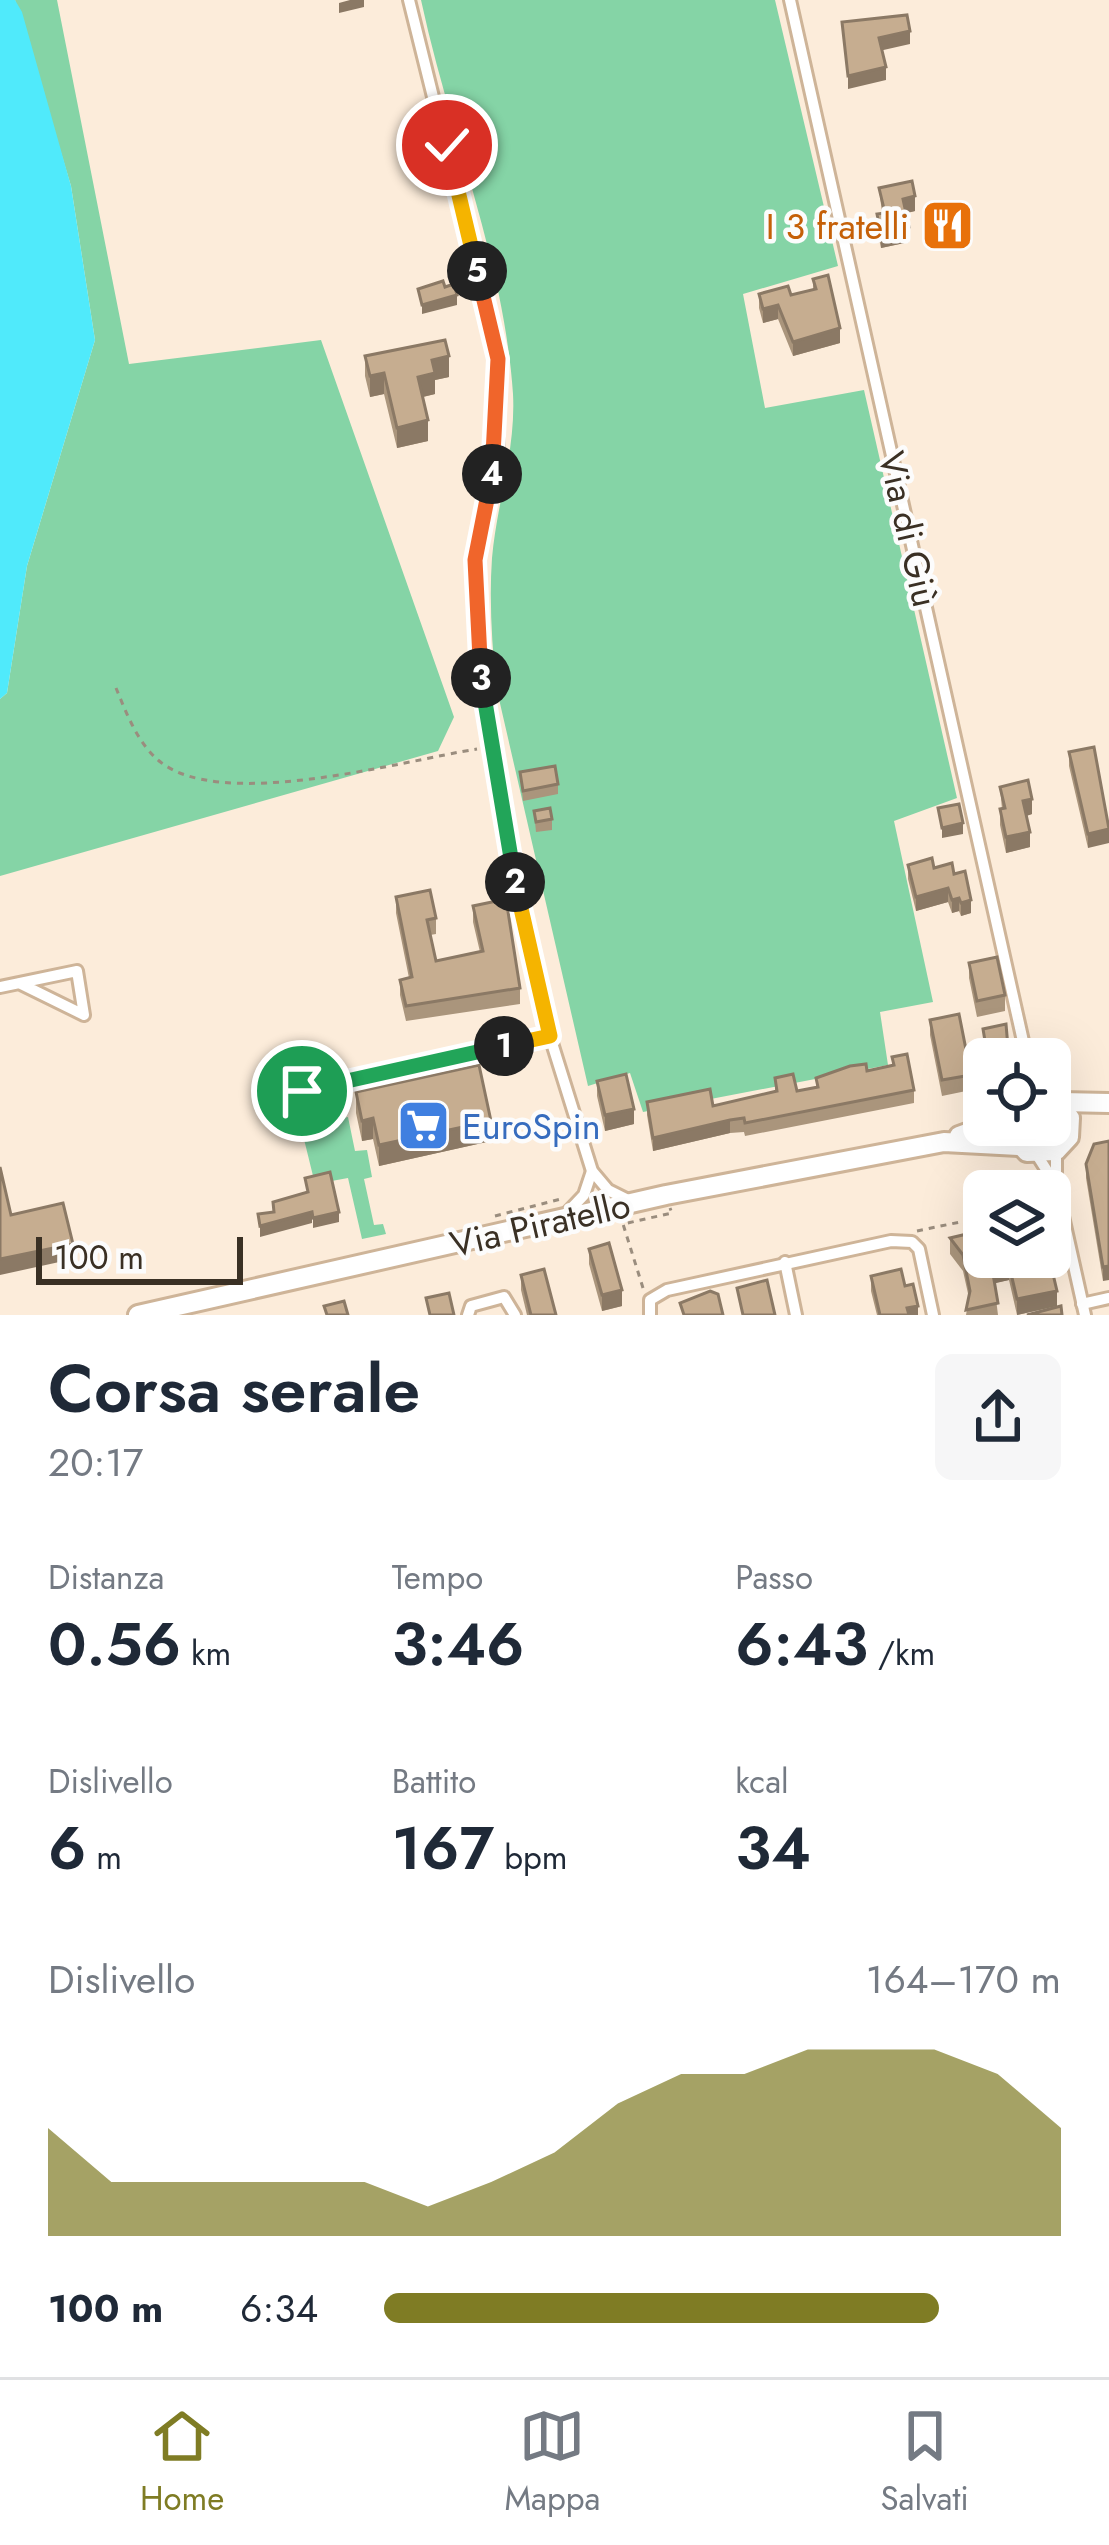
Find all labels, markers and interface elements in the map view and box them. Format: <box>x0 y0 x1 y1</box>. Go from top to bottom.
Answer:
pin <box>396 94 498 196</box>
icon: check <box>414 112 480 178</box>
restaurant icon: I 3 fratelli <box>920 198 976 254</box>
place label: I 3 fratelli <box>766 200 909 252</box>
pin: 5 <box>447 241 507 301</box>
text: 5 <box>466 247 488 294</box>
pin: 4 <box>462 444 522 504</box>
street label: Via di Giù <box>866 446 952 612</box>
text: 4 <box>480 450 504 497</box>
pin: 3 <box>451 648 511 708</box>
text: 3 <box>471 654 491 701</box>
pin: 2 <box>485 852 545 912</box>
text: 2 <box>504 858 526 905</box>
pin: 1 <box>474 1016 534 1076</box>
text: 1 <box>496 1022 512 1069</box>
map controls <box>963 1038 1071 1278</box>
button: locate <box>963 1038 1071 1146</box>
pin <box>251 1040 353 1142</box>
icon: arrive <box>269 1058 335 1124</box>
supermarket icon: EuroSpin <box>395 1098 451 1154</box>
place label: EuroSpin <box>462 1100 601 1152</box>
button: layers <box>963 1170 1071 1278</box>
street label: Via Piratello <box>445 1178 635 1270</box>
scale bar <box>36 1231 243 1284</box>
text: 100 m <box>54 1234 144 1281</box>
text: Corsa serale <box>48 1341 420 1437</box>
button: share <box>935 1354 1061 1480</box>
text: 20:17 <box>48 1434 143 1491</box>
text: Distanza <box>48 1554 165 1601</box>
text: Tempo <box>392 1554 483 1601</box>
text: Passo <box>735 1554 813 1601</box>
text: 0.56 <box>48 1601 181 1688</box>
text: 3:46 <box>392 1601 525 1688</box>
text: 6:43 <box>735 1601 868 1688</box>
text: km <box>181 1630 231 1677</box>
text: /km <box>868 1630 935 1677</box>
text: Dislivello <box>48 1758 173 1805</box>
text: Battito <box>392 1758 476 1805</box>
text: kcal <box>735 1758 789 1805</box>
text: 6 <box>48 1805 86 1892</box>
text: 167 <box>392 1805 494 1892</box>
text: 34 <box>735 1805 811 1892</box>
text: m <box>86 1834 122 1881</box>
text: bpm <box>494 1834 568 1881</box>
text: Dislivello <box>48 1951 195 2008</box>
text: 164–170 m <box>866 1951 1061 2008</box>
text: 100 m <box>48 2280 163 2337</box>
text: 6:34 <box>240 2280 318 2337</box>
tab: Home <box>140 2403 224 2522</box>
tab: Mappa <box>504 2403 600 2522</box>
tab: Salvati <box>881 2403 969 2522</box>

